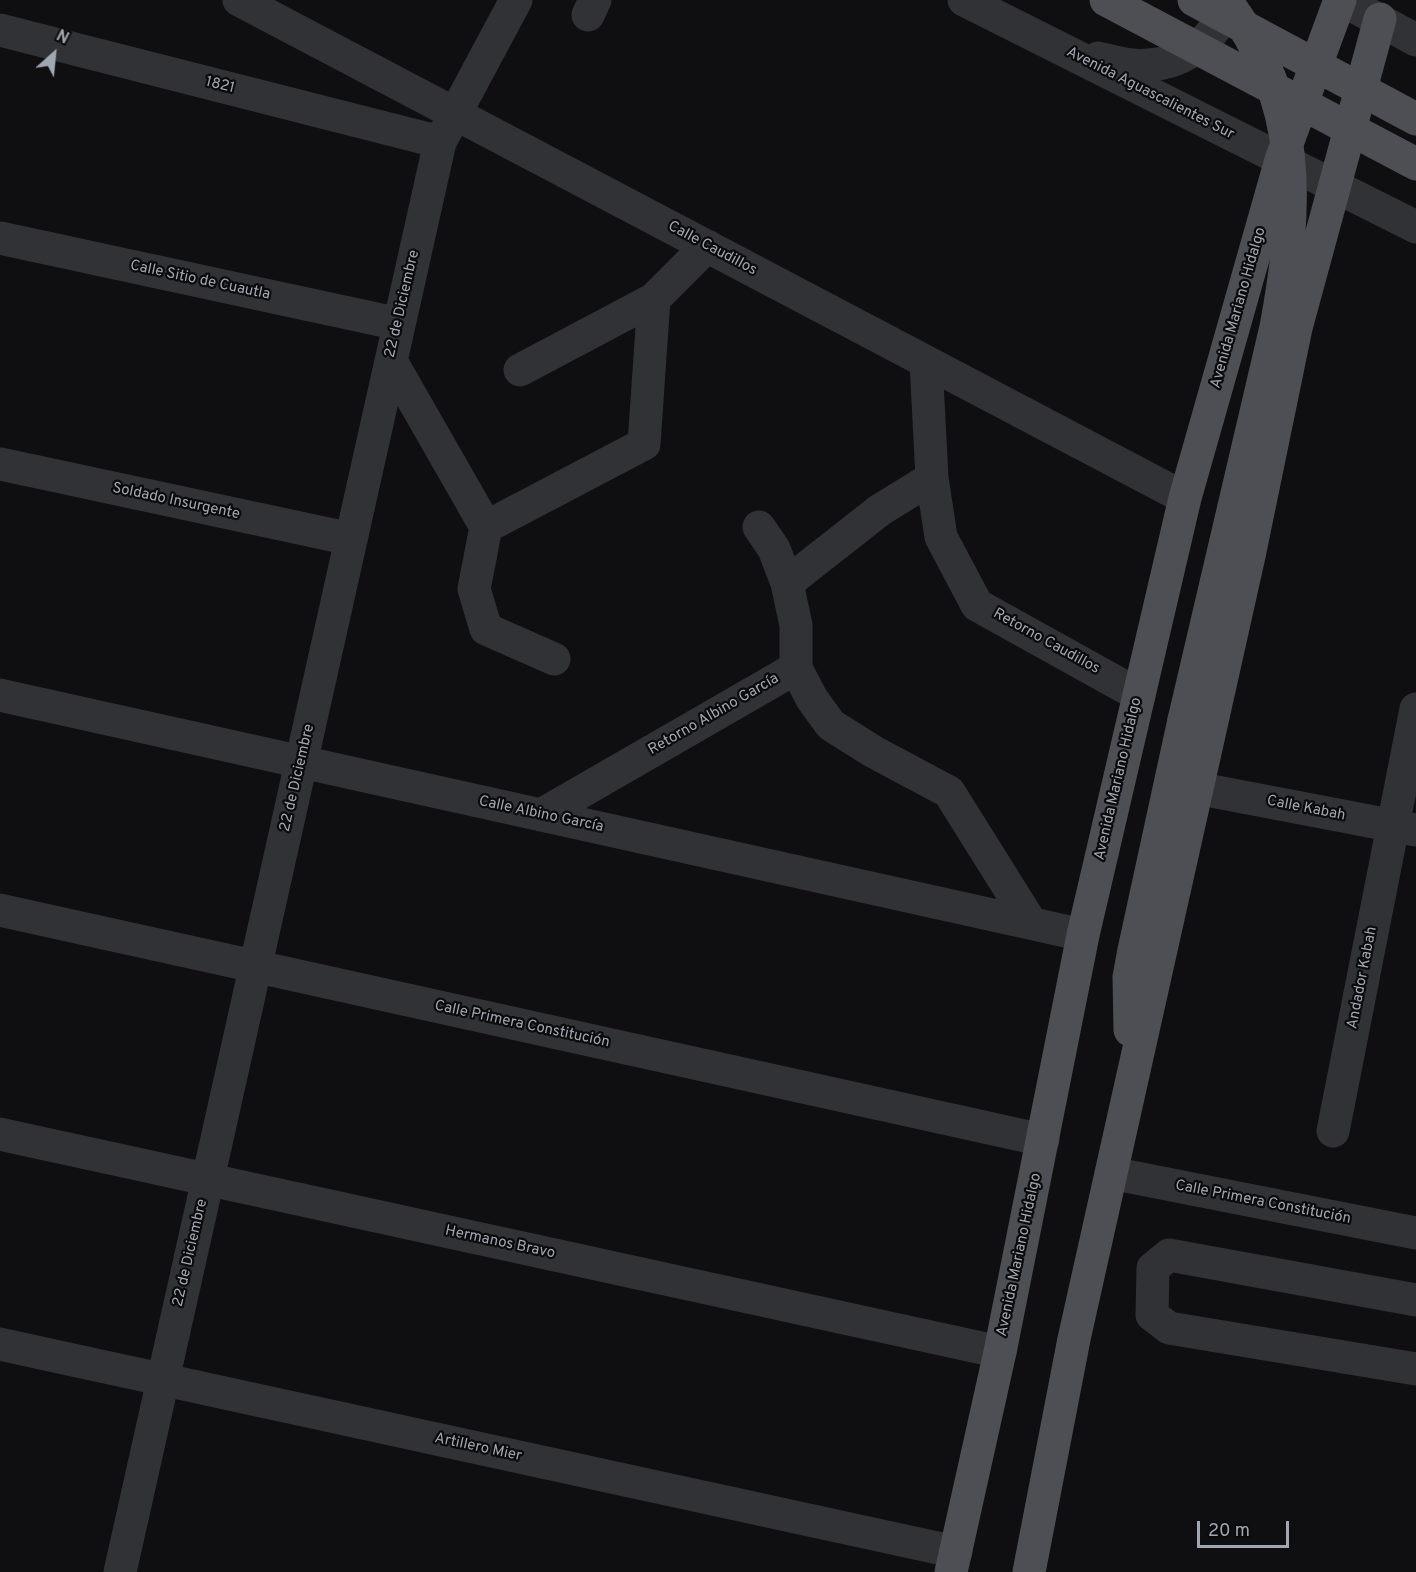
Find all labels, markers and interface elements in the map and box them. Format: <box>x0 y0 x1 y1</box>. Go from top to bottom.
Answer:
north arrow <box>24 24 84 84</box>
text: N <box>53 26 72 49</box>
street label: Avenida Aguascalientes Sur <box>1063 44 1237 144</box>
street label: 1821 <box>204 74 236 98</box>
street label: Calle Caudillos <box>664 218 760 280</box>
street label: Avenida Mariano Hidalgo <box>1207 225 1271 391</box>
street label: 22 de Diciembre <box>382 248 424 360</box>
street label: Calle Sitio de Cuautla <box>128 257 272 305</box>
street label: Soldado Insurgente <box>111 480 241 524</box>
street label: Retorno Caudillos <box>990 605 1102 679</box>
street label: Retorno Albino García <box>646 670 782 760</box>
street label: Avenida Mariano Hidalgo <box>1091 696 1147 862</box>
street label: 22 de Diciembre <box>277 722 319 834</box>
street label: Calle Albino García <box>477 793 605 837</box>
street label: Calle Kabah <box>1265 793 1347 825</box>
street label: Andador Kabah <box>1344 925 1382 1031</box>
street label: Calle Primera Constitución <box>433 998 611 1052</box>
street label: Avenida Mariano Hidalgo <box>994 1172 1046 1338</box>
street label: Calle Primera Constitución <box>1174 1177 1352 1229</box>
street label: 22 de Diciembre <box>170 1197 212 1309</box>
street label: Hermanos Bravo <box>443 1223 557 1263</box>
street label: Artillero Mier <box>433 1430 523 1466</box>
scale bar <box>1200 1509 1292 1547</box>
text: 20 m <box>1208 1520 1250 1543</box>

